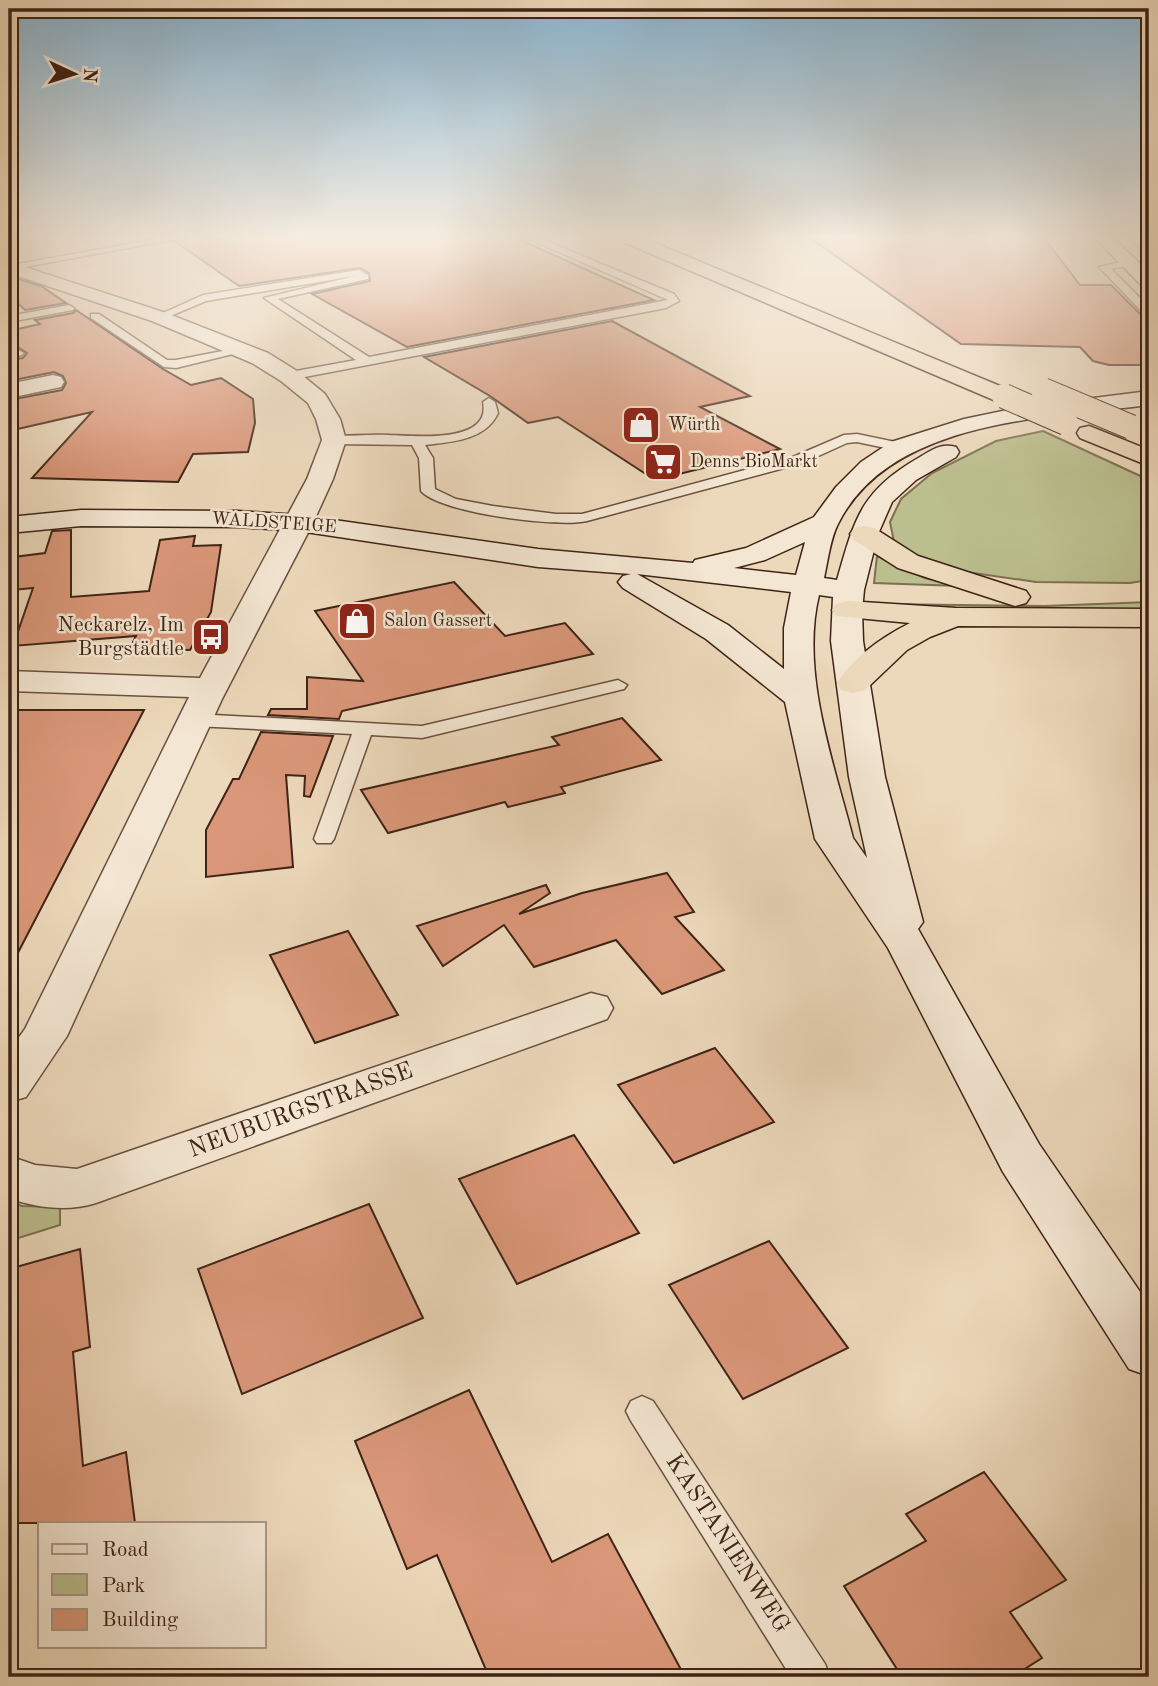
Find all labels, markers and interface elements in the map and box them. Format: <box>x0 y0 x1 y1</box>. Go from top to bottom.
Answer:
north arrow <box>38 38 108 108</box>
text: N <box>78 67 98 83</box>
shop icon: Würth <box>620 404 662 446</box>
place label: Würth <box>668 416 721 434</box>
supermarket icon: Denns BioMarkt <box>642 441 684 483</box>
place label: Denns BioMarkt <box>690 453 818 471</box>
street label: WALDSTEIGE <box>211 510 337 536</box>
shop icon: Salon Gassert <box>336 600 378 642</box>
place label: Salon Gassert <box>384 612 492 630</box>
place label: Neckarelz, Im Burgstädtle <box>58 615 184 660</box>
bus stop icon: Neckarelz, Im Burgstädtle <box>190 616 232 658</box>
street label: NEUBURGSTRASSE <box>186 1059 416 1163</box>
street label: KASTANIENWEG <box>660 1451 794 1637</box>
legend <box>38 1522 266 1648</box>
text: Road <box>102 1540 149 1561</box>
text: Park <box>102 1576 145 1597</box>
text: Building <box>102 1610 179 1631</box>

